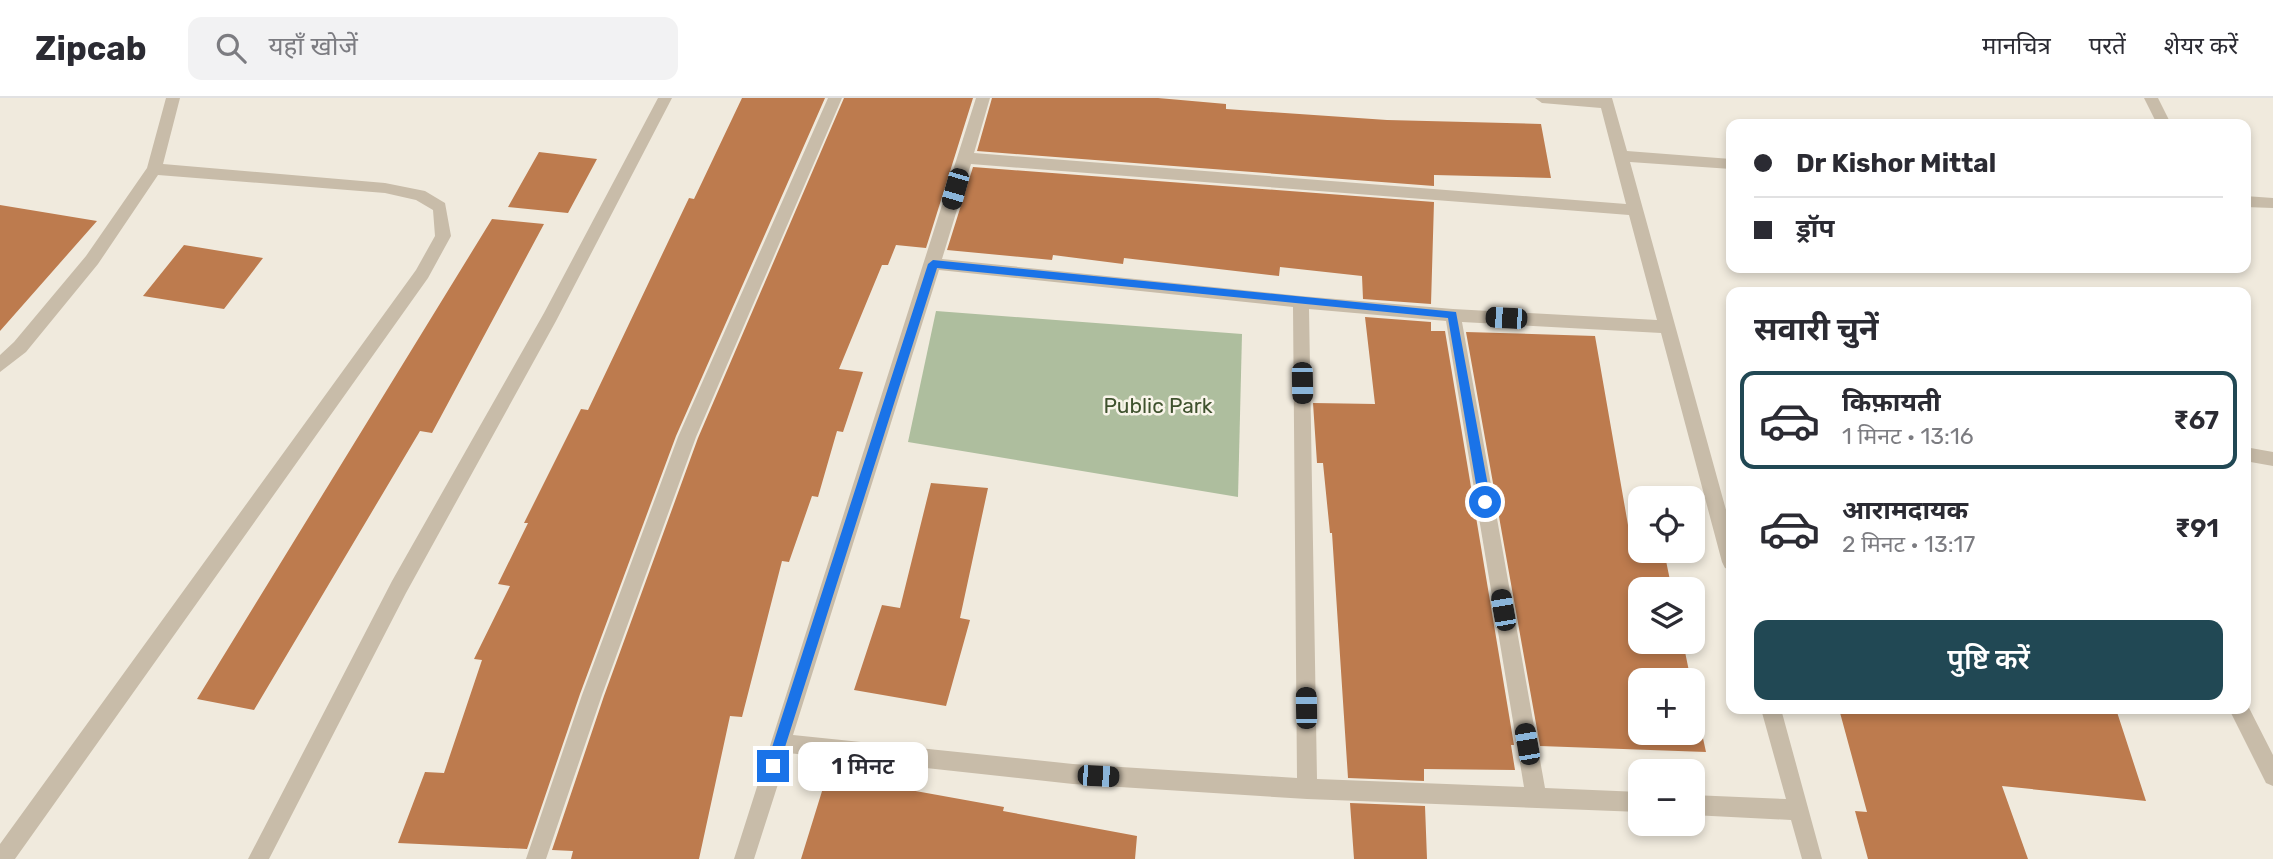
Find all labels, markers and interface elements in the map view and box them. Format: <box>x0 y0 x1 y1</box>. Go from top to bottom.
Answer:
search box <box>188 17 678 80</box>
text: Zipcab <box>35 29 146 68</box>
icon: search <box>212 29 250 67</box>
text: यहाँ खोजें <box>268 31 358 62</box>
text: मानचित्र <box>1982 32 2051 60</box>
text: परतें <box>2089 32 2126 60</box>
text: शेयर करें <box>2164 32 2238 60</box>
text: Dr Kishor Mittal <box>1796 148 1996 179</box>
car <box>940 166 971 212</box>
text: ड्रॉप <box>1796 213 1834 244</box>
car <box>1485 306 1528 330</box>
text: सवारी चुनें <box>1754 310 1879 348</box>
car <box>1292 362 1313 404</box>
text: किफ़ायती <box>1842 387 1941 418</box>
icon: car <box>1758 389 1821 452</box>
park label: Public Park <box>1103 393 1213 418</box>
text: ₹67 <box>2173 405 2219 436</box>
text: 1 मिनट · 13:16 <box>1842 422 1974 450</box>
route start <box>1469 486 1501 518</box>
map controls <box>1628 486 1705 836</box>
button: locate <box>1628 486 1705 563</box>
text: आरामदायक <box>1842 495 1968 526</box>
icon: car <box>1758 497 1821 560</box>
text: ₹91 <box>2175 513 2219 544</box>
text: 2 मिनट · 13:17 <box>1842 530 1975 558</box>
button: layers <box>1628 577 1705 654</box>
car <box>1490 587 1517 633</box>
button: पुष्टि करें <box>1754 620 2223 700</box>
button: + <box>1628 668 1705 745</box>
car <box>1296 687 1317 729</box>
car <box>1514 721 1541 767</box>
callout: 1 मिनट <box>798 742 927 790</box>
route end <box>757 750 789 782</box>
text: 1 मिनट <box>832 752 894 780</box>
button: − <box>1628 759 1705 836</box>
car <box>1077 764 1120 788</box>

